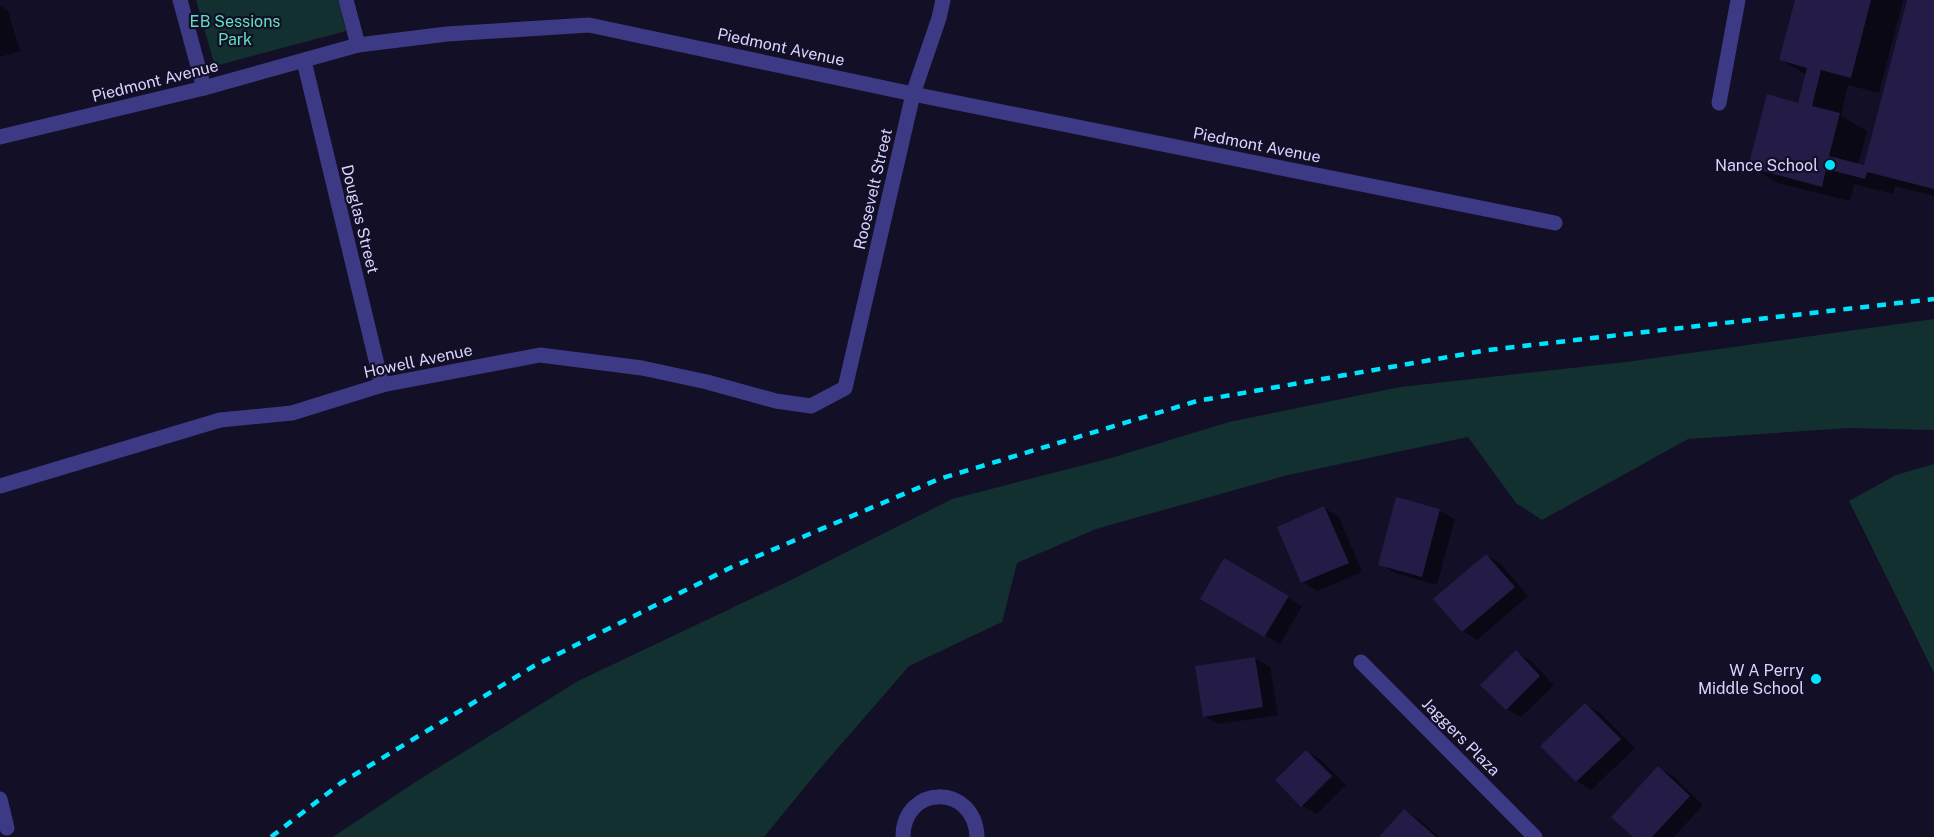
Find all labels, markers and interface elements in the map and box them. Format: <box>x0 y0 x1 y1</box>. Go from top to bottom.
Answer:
park label: EB Sessions Park <box>190 12 280 49</box>
street label: Piedmont Avenue <box>716 24 846 70</box>
street label: Piedmont Avenue <box>90 56 220 106</box>
street label: Piedmont Avenue <box>1192 123 1322 167</box>
street label: Roosevelt Street <box>850 127 896 251</box>
place label: Nance School <box>1715 156 1818 175</box>
marker: Nance School <box>1823 158 1837 172</box>
street label: Douglas Street <box>337 163 383 275</box>
street label: Howell Avenue <box>362 340 474 382</box>
place label: W A Perry Middle School <box>1698 661 1804 698</box>
marker: W A Perry Middle School <box>1809 672 1823 686</box>
street label: Jaggers Plaza <box>1418 694 1504 780</box>

